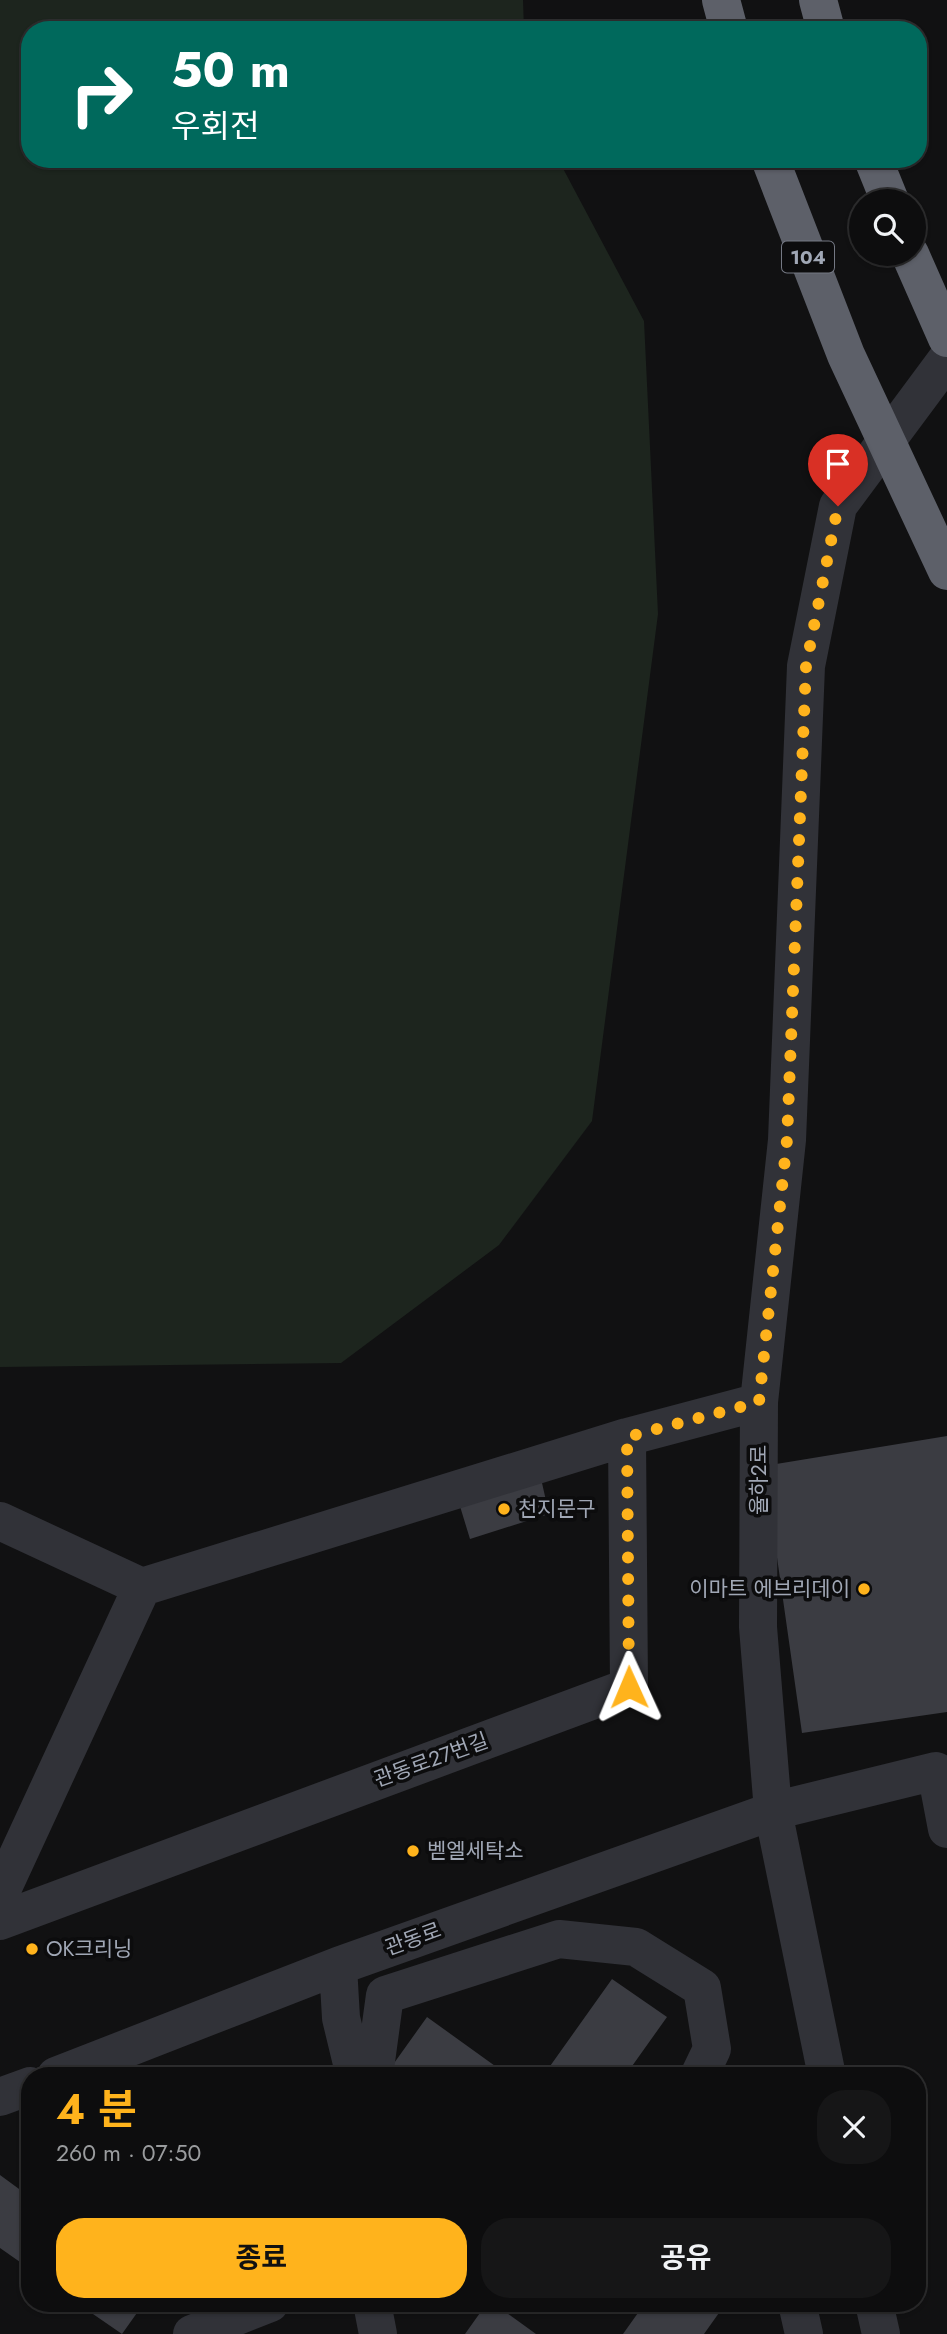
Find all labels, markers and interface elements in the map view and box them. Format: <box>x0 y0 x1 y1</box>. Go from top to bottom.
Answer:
text: 50 m <box>171 35 290 105</box>
icon: right <box>56 49 147 140</box>
text: 우회전 <box>171 103 259 149</box>
map controls <box>849 189 926 266</box>
button: search <box>849 189 926 266</box>
road number: 104 <box>782 242 834 272</box>
pin <box>808 434 868 506</box>
icon: arrive <box>819 445 857 483</box>
street label: 율하2로 <box>744 1445 774 1515</box>
place label: 천지문구 <box>518 1494 595 1524</box>
marker: 천지문구 <box>496 1501 512 1517</box>
place label: 이마트 에브리데이 <box>689 1574 850 1604</box>
marker: 이마트 에브리데이 <box>856 1581 872 1597</box>
position arrow <box>592 1650 666 1724</box>
street label: 관동로27번길 <box>370 1725 492 1795</box>
place label: 벧엘세탁소 <box>427 1836 524 1866</box>
marker: 벧엘세탁소 <box>405 1843 421 1859</box>
street label: 관동로 <box>381 1915 445 1963</box>
place label: OK크리닝 <box>46 1934 132 1964</box>
marker: OK크리닝 <box>24 1941 40 1957</box>
text: 4 분 <box>56 2079 137 2140</box>
button: close <box>817 2090 891 2164</box>
text: 260 m · 07:50 <box>56 2136 201 2170</box>
button: 종료 <box>56 2218 467 2298</box>
button: 공유 <box>481 2218 891 2298</box>

